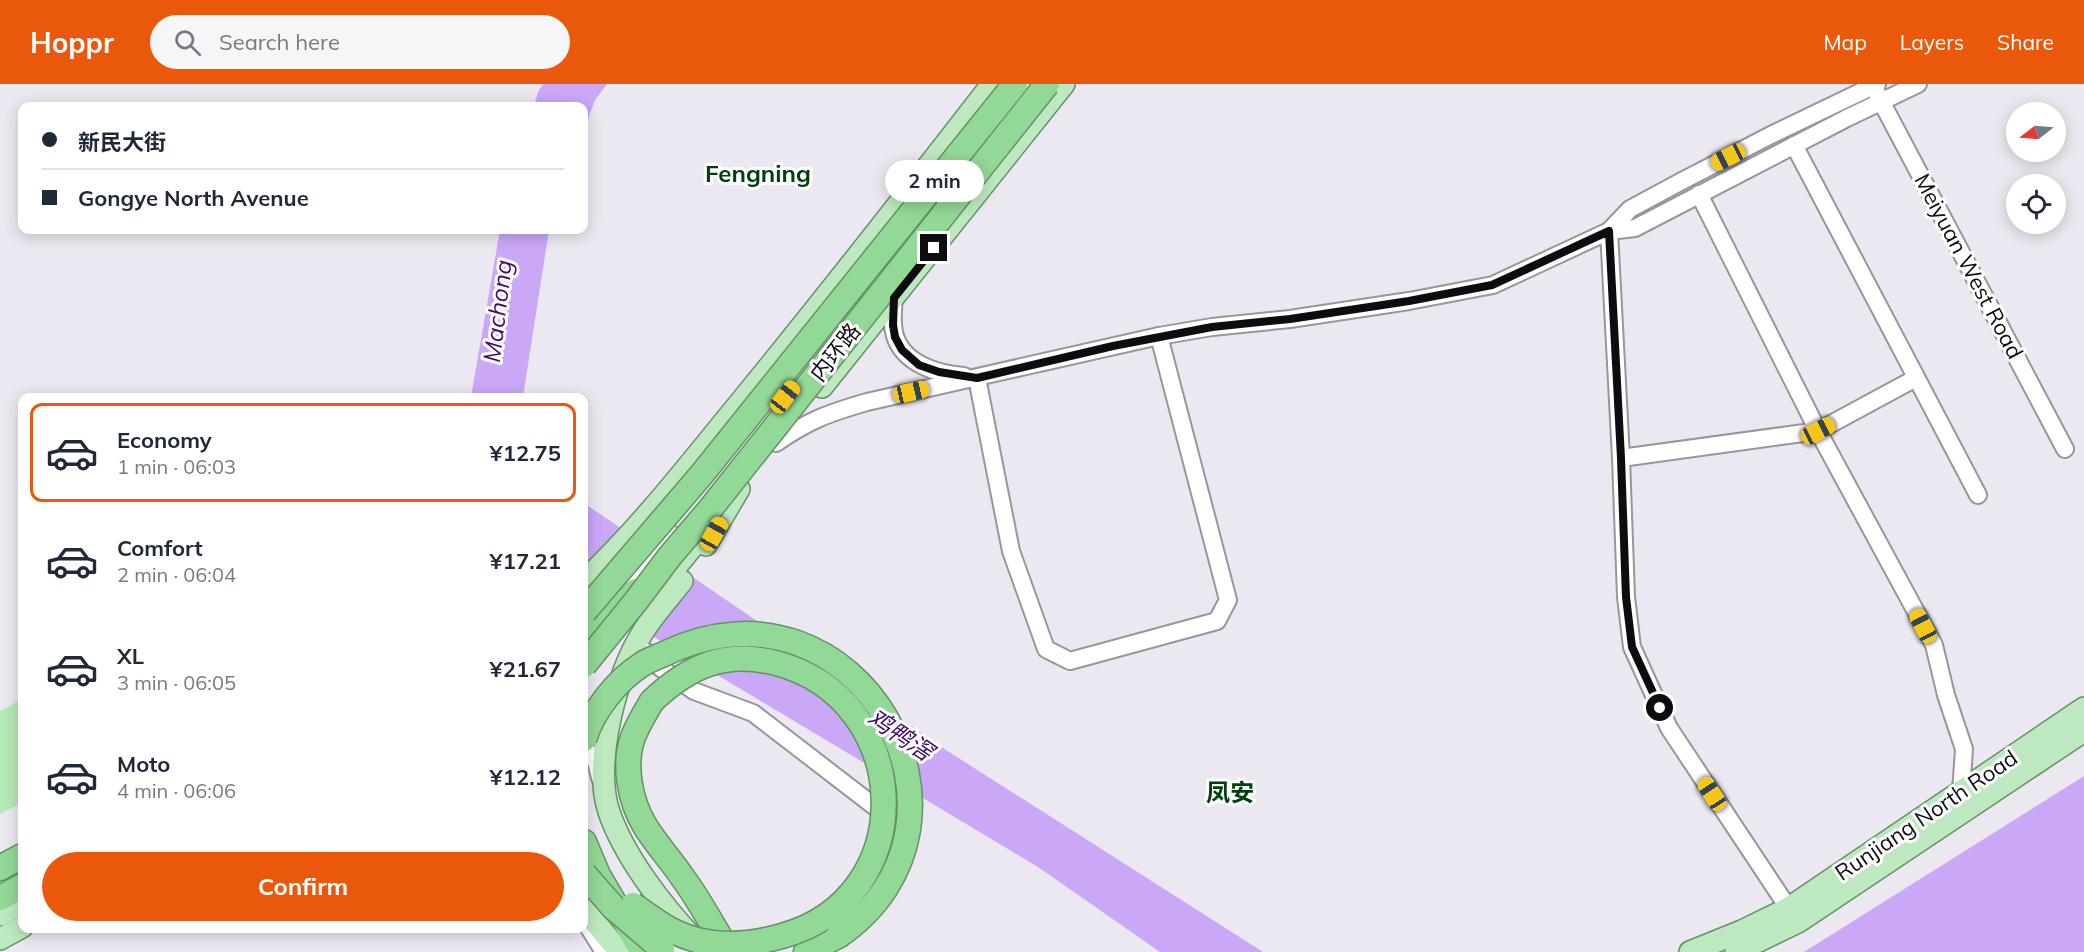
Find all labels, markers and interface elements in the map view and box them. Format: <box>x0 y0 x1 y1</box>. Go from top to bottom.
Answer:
search box <box>150 15 570 69</box>
text: Hoppr <box>30 25 114 60</box>
icon: search <box>171 26 204 59</box>
text: Search here <box>219 28 340 56</box>
text: Map <box>1824 29 1867 55</box>
text: Layers <box>1900 29 1964 55</box>
text: Share <box>1997 29 2054 55</box>
north arrow <box>2006 102 2066 162</box>
map controls <box>2006 102 2066 234</box>
text: 新民大街 <box>78 128 166 156</box>
car <box>1708 141 1748 173</box>
district label: Fengning <box>705 158 811 188</box>
callout: 2 min <box>884 161 984 203</box>
text: 2 min <box>908 168 961 193</box>
street label: Meiyuan West Road <box>1908 169 2030 363</box>
button: locate <box>2006 174 2066 234</box>
text: Gongye North Avenue <box>78 184 309 212</box>
route end <box>920 234 947 261</box>
water label: Machong <box>476 258 518 364</box>
street label: 内环路 <box>804 317 866 387</box>
car <box>767 377 803 417</box>
car <box>891 379 931 405</box>
car <box>1798 415 1838 447</box>
icon: car <box>45 426 99 480</box>
text: Economy <box>117 426 212 454</box>
text: ¥12.75 <box>490 439 561 467</box>
text: 1 min · 06:03 <box>117 454 236 479</box>
car <box>697 514 731 554</box>
icon: car <box>45 534 99 588</box>
text: Comfort <box>117 534 203 562</box>
text: ¥17.21 <box>490 547 561 575</box>
text: 2 min · 06:04 <box>117 562 236 587</box>
car <box>1907 606 1939 646</box>
icon: car <box>45 642 99 696</box>
text: XL <box>117 642 144 670</box>
text: ¥21.67 <box>490 655 561 683</box>
text: 3 min · 06:05 <box>117 670 236 695</box>
route start <box>1646 694 1673 721</box>
water label: 鸡鸭滘 <box>862 702 941 768</box>
street label: Runjiang North Road <box>1829 743 2023 887</box>
icon: car <box>45 750 99 804</box>
text: Moto <box>117 750 170 778</box>
text: ¥12.12 <box>490 763 561 791</box>
car <box>1695 774 1729 814</box>
district label: 凤安 <box>1206 777 1254 807</box>
text: 4 min · 06:06 <box>117 778 236 803</box>
button: Confirm <box>42 852 564 921</box>

